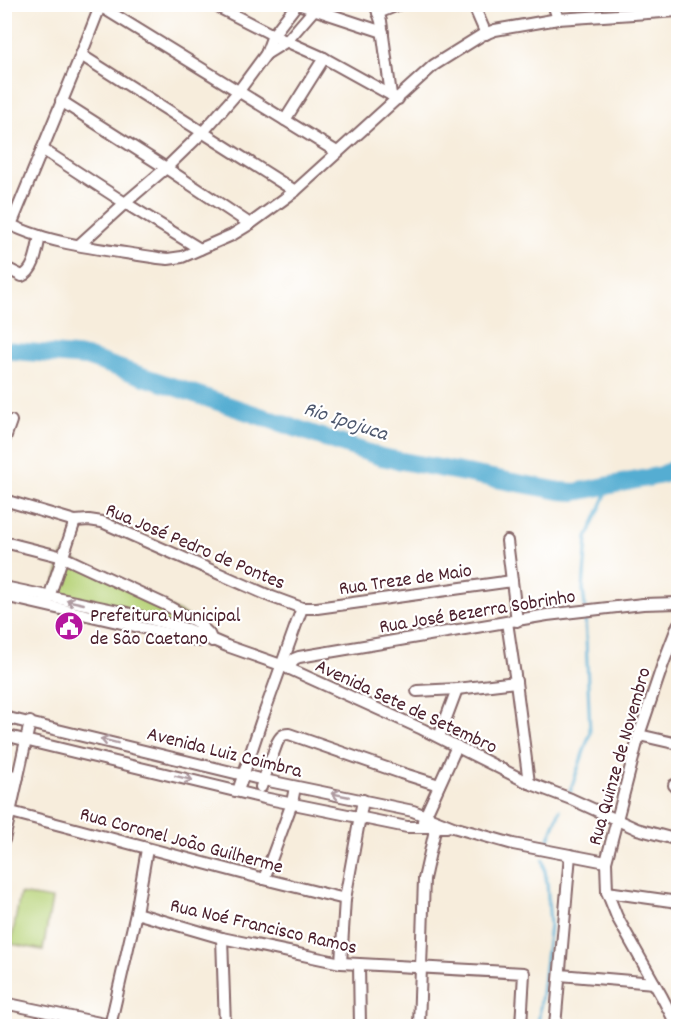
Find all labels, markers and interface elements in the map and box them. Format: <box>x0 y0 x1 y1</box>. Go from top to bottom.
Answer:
water label: Rio Ipojuca <box>299 395 392 451</box>
street label: Rua José Pedro de Pontes <box>101 497 289 598</box>
street label: Rua Treze de Maio <box>337 558 474 604</box>
street label: Rua José Bezerra Sobrinho <box>377 584 578 642</box>
one-way arrow <box>66 595 85 607</box>
place label: Prefeitura Municipal de São Caetano <box>90 603 241 654</box>
public building icon: Prefeitura Municipal de São Caetano <box>53 610 85 642</box>
street label: Avenida Sete de Setembro <box>310 653 501 762</box>
street label: Rua Quinze de Novembro <box>582 664 660 849</box>
street label: Avenida Luiz Coimbra <box>144 721 305 787</box>
one-way arrow <box>100 735 119 747</box>
one-way arrow <box>174 773 193 785</box>
one-way arrow <box>331 790 350 801</box>
street label: Rua Coronel João Guilherme <box>76 801 286 883</box>
street label: Rua Noé Francisco Ramos <box>167 893 360 963</box>

